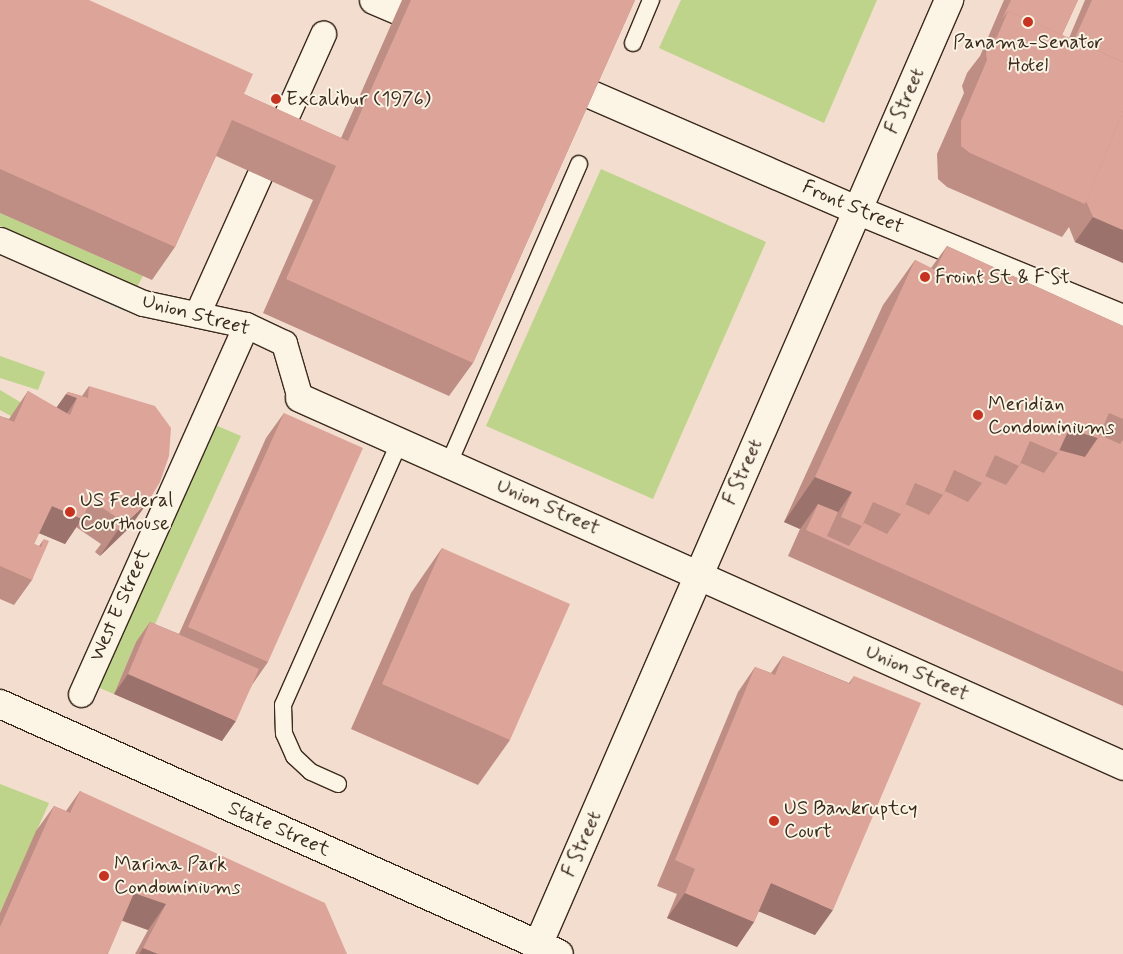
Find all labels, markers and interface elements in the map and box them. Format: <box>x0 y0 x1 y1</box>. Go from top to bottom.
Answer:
marker: Panama-Senator Hotel <box>1022 16 1034 28</box>
place label: Panama-Senator Hotel <box>953 30 1103 77</box>
street label: F Street <box>879 63 931 139</box>
place label: Excalibur (1976) <box>286 87 431 111</box>
marker: Excalibur (1976) <box>270 93 282 105</box>
street label: Front Street <box>799 175 907 239</box>
place label: Froint St & F St <box>935 265 1064 289</box>
marker: Froint St & F St <box>919 271 931 283</box>
street label: Union Street <box>140 289 252 341</box>
place label: Meridian Condominiums <box>988 392 1115 439</box>
marker: Meridian Condominiums <box>972 409 984 421</box>
street label: F Street <box>717 434 769 510</box>
street label: Union Street <box>493 474 603 540</box>
place label: US Federal Courthouse <box>80 489 175 536</box>
marker: US Federal Courthouse <box>64 506 76 518</box>
street label: West E Street <box>84 545 156 665</box>
street label: Union Street <box>862 640 972 706</box>
street label: State Street <box>224 796 334 862</box>
place label: US Bankruptcy Court <box>784 797 908 844</box>
street label: F Street <box>556 806 608 882</box>
marker: US Bankruptcy Court <box>768 815 780 827</box>
place label: Marina Park Condominiums <box>114 852 241 899</box>
marker: Marina Park Condominiums <box>98 870 110 882</box>

